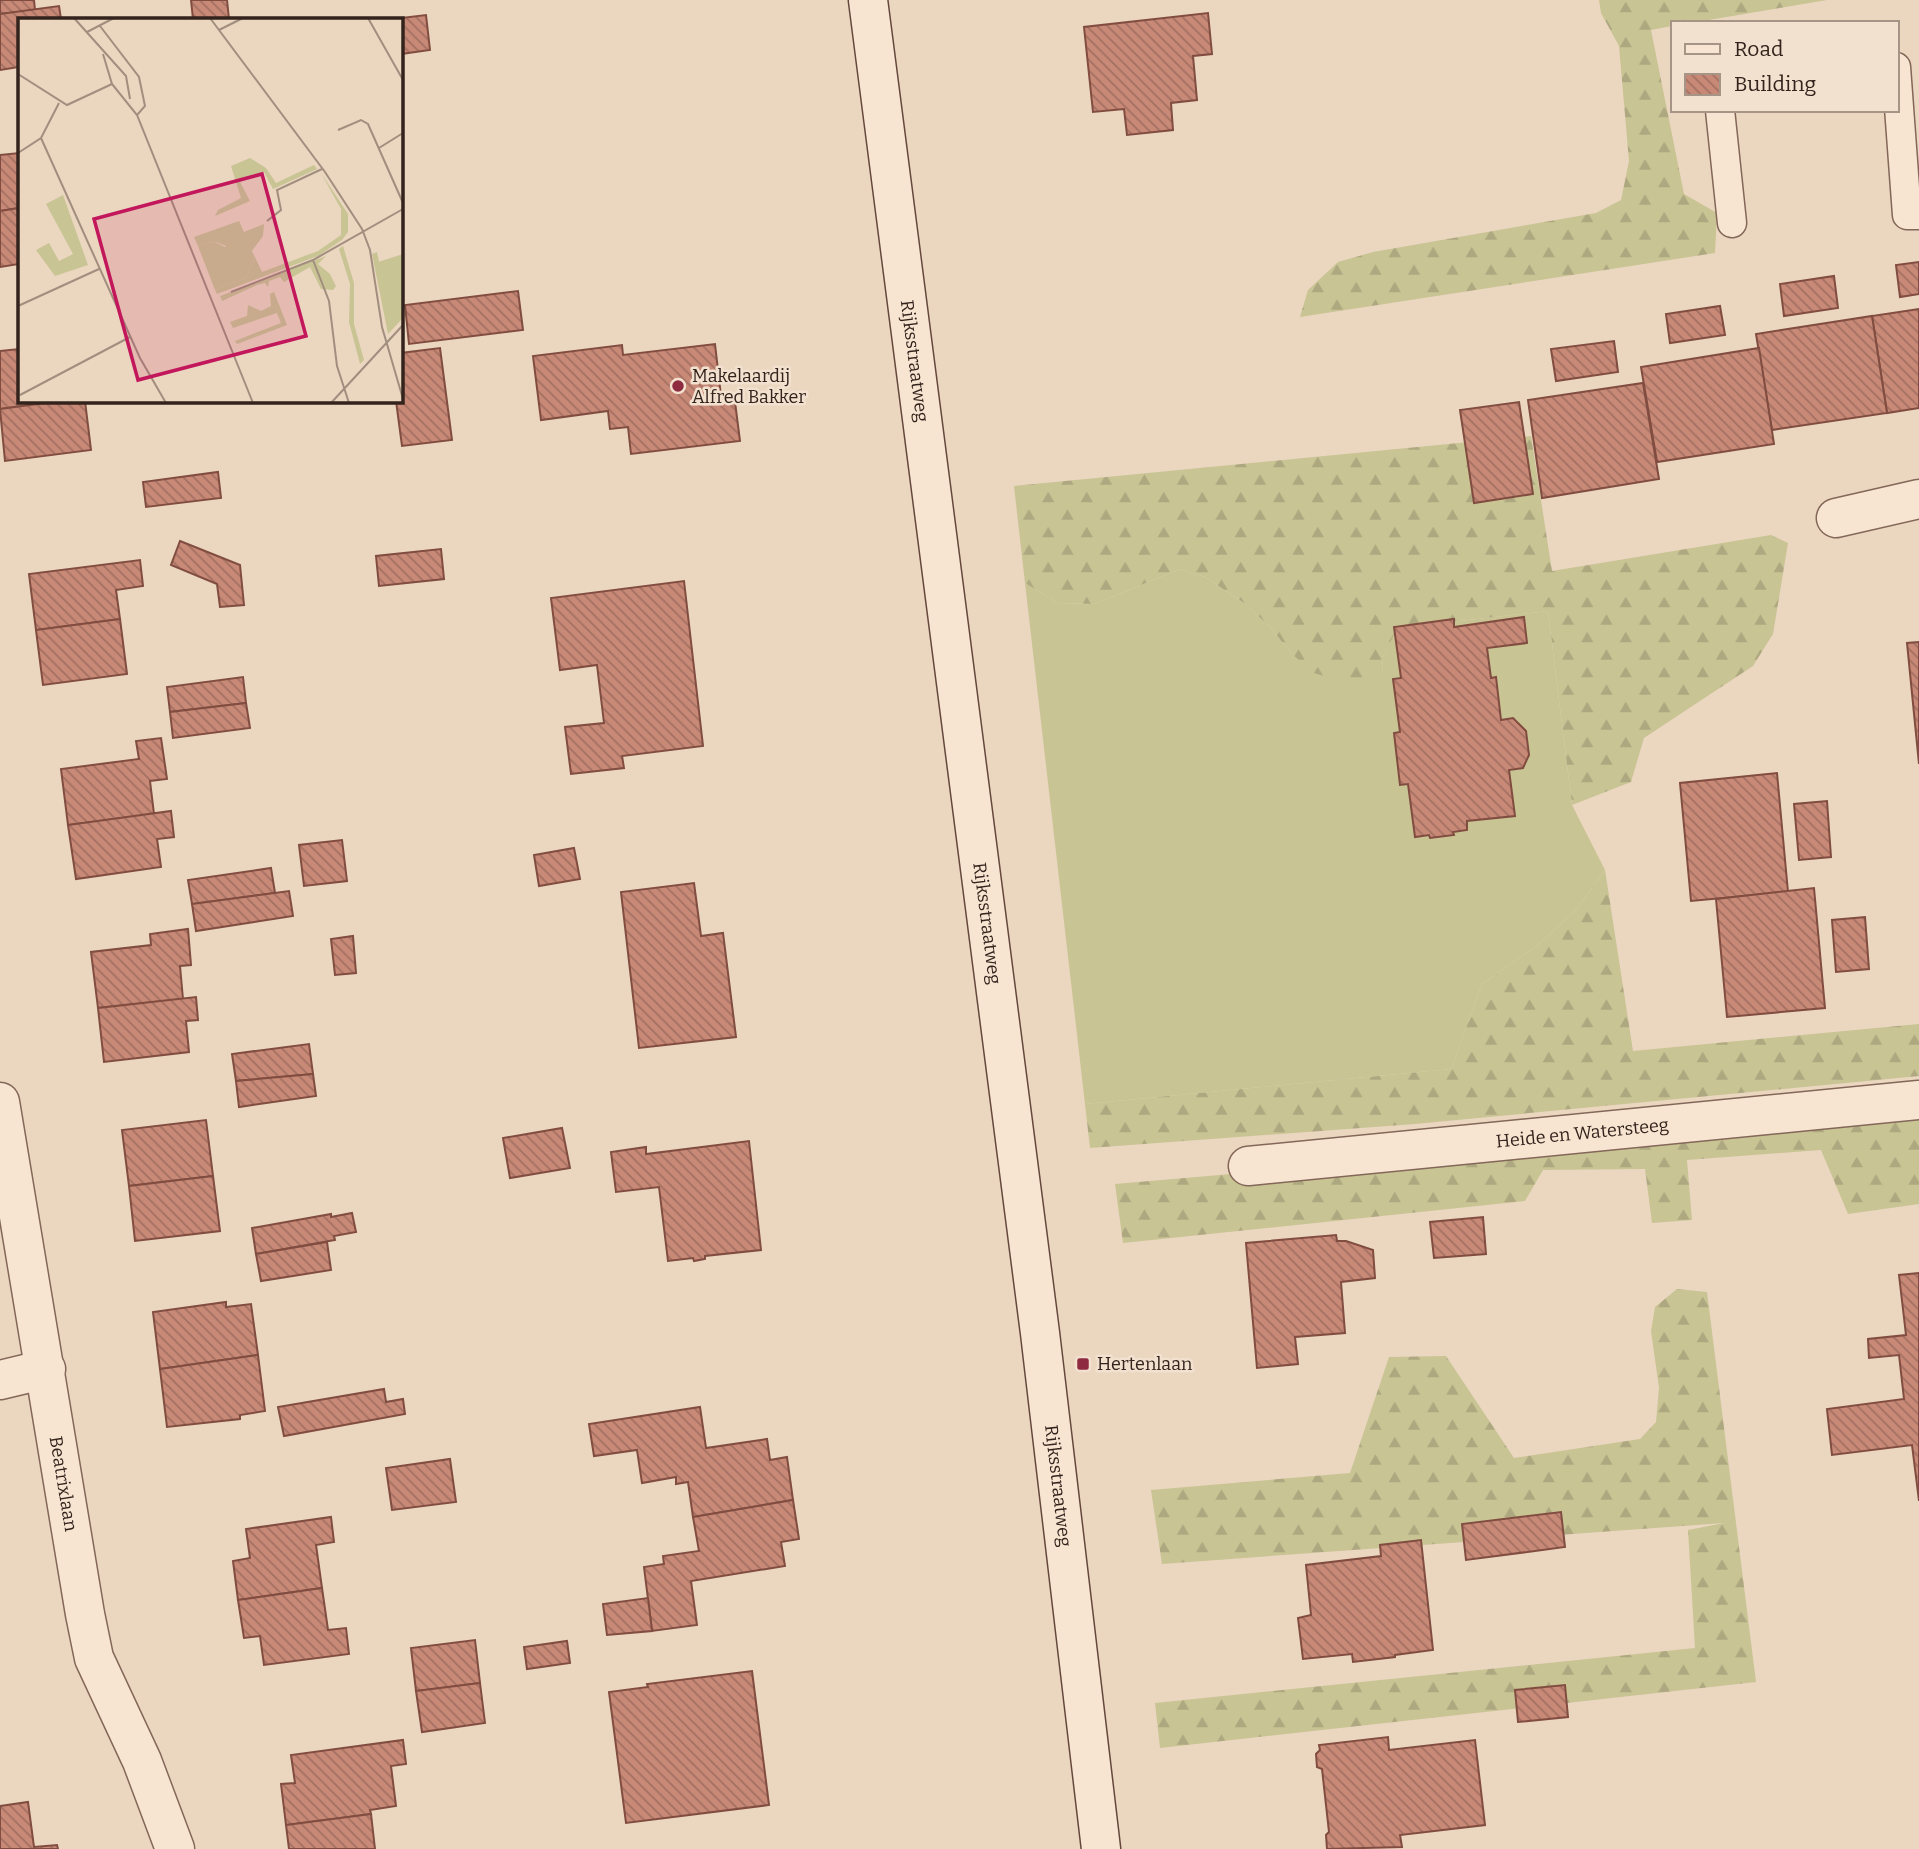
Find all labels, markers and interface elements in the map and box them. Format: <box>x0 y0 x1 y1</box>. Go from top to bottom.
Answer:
inset map <box>18 18 402 402</box>
legend <box>1671 21 1898 112</box>
text: Road <box>1734 36 1783 62</box>
text: Building <box>1734 71 1817 97</box>
street label: Rijksstraatweg <box>896 299 933 423</box>
place label: Makelaardij Alfred Bakker <box>692 365 806 408</box>
marker: Makelaardij Alfred Bakker <box>670 378 686 394</box>
street label: Rijksstraatweg <box>968 861 1006 986</box>
street label: Heide en Watersteeg <box>1495 1114 1670 1153</box>
place label: Hertenlaan <box>1097 1353 1193 1375</box>
marker: Hertenlaan <box>1075 1356 1091 1372</box>
street label: Rijksstraatweg <box>1040 1424 1076 1548</box>
street label: Beatrixlaan <box>45 1435 82 1534</box>

